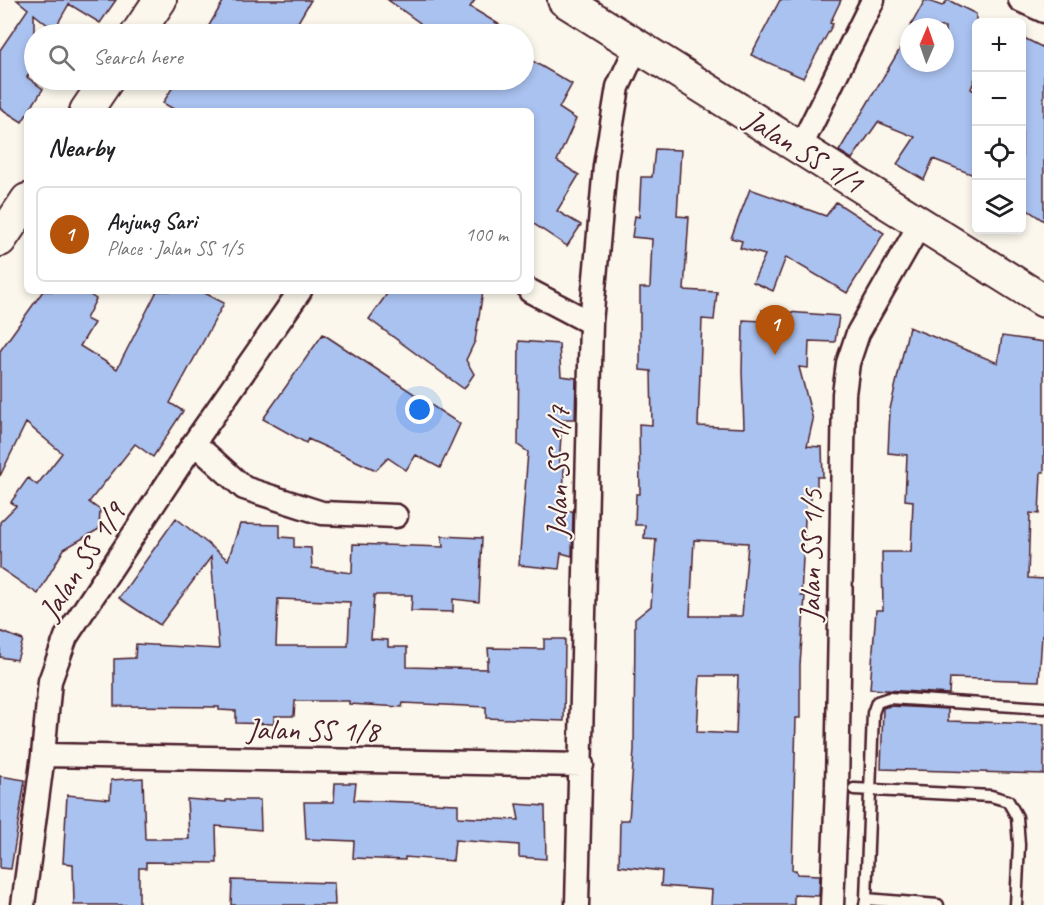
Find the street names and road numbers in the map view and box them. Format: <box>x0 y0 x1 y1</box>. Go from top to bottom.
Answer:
street label: Jalan SS 1/1 <box>736 99 871 203</box>
street label: Jalan SS 1/7 <box>538 404 578 540</box>
street label: Jalan SS 1/5 <box>791 487 831 623</box>
street label: Jalan SS 1/9 <box>29 493 135 628</box>
street label: Jalan SS 1/8 <box>245 710 382 750</box>

